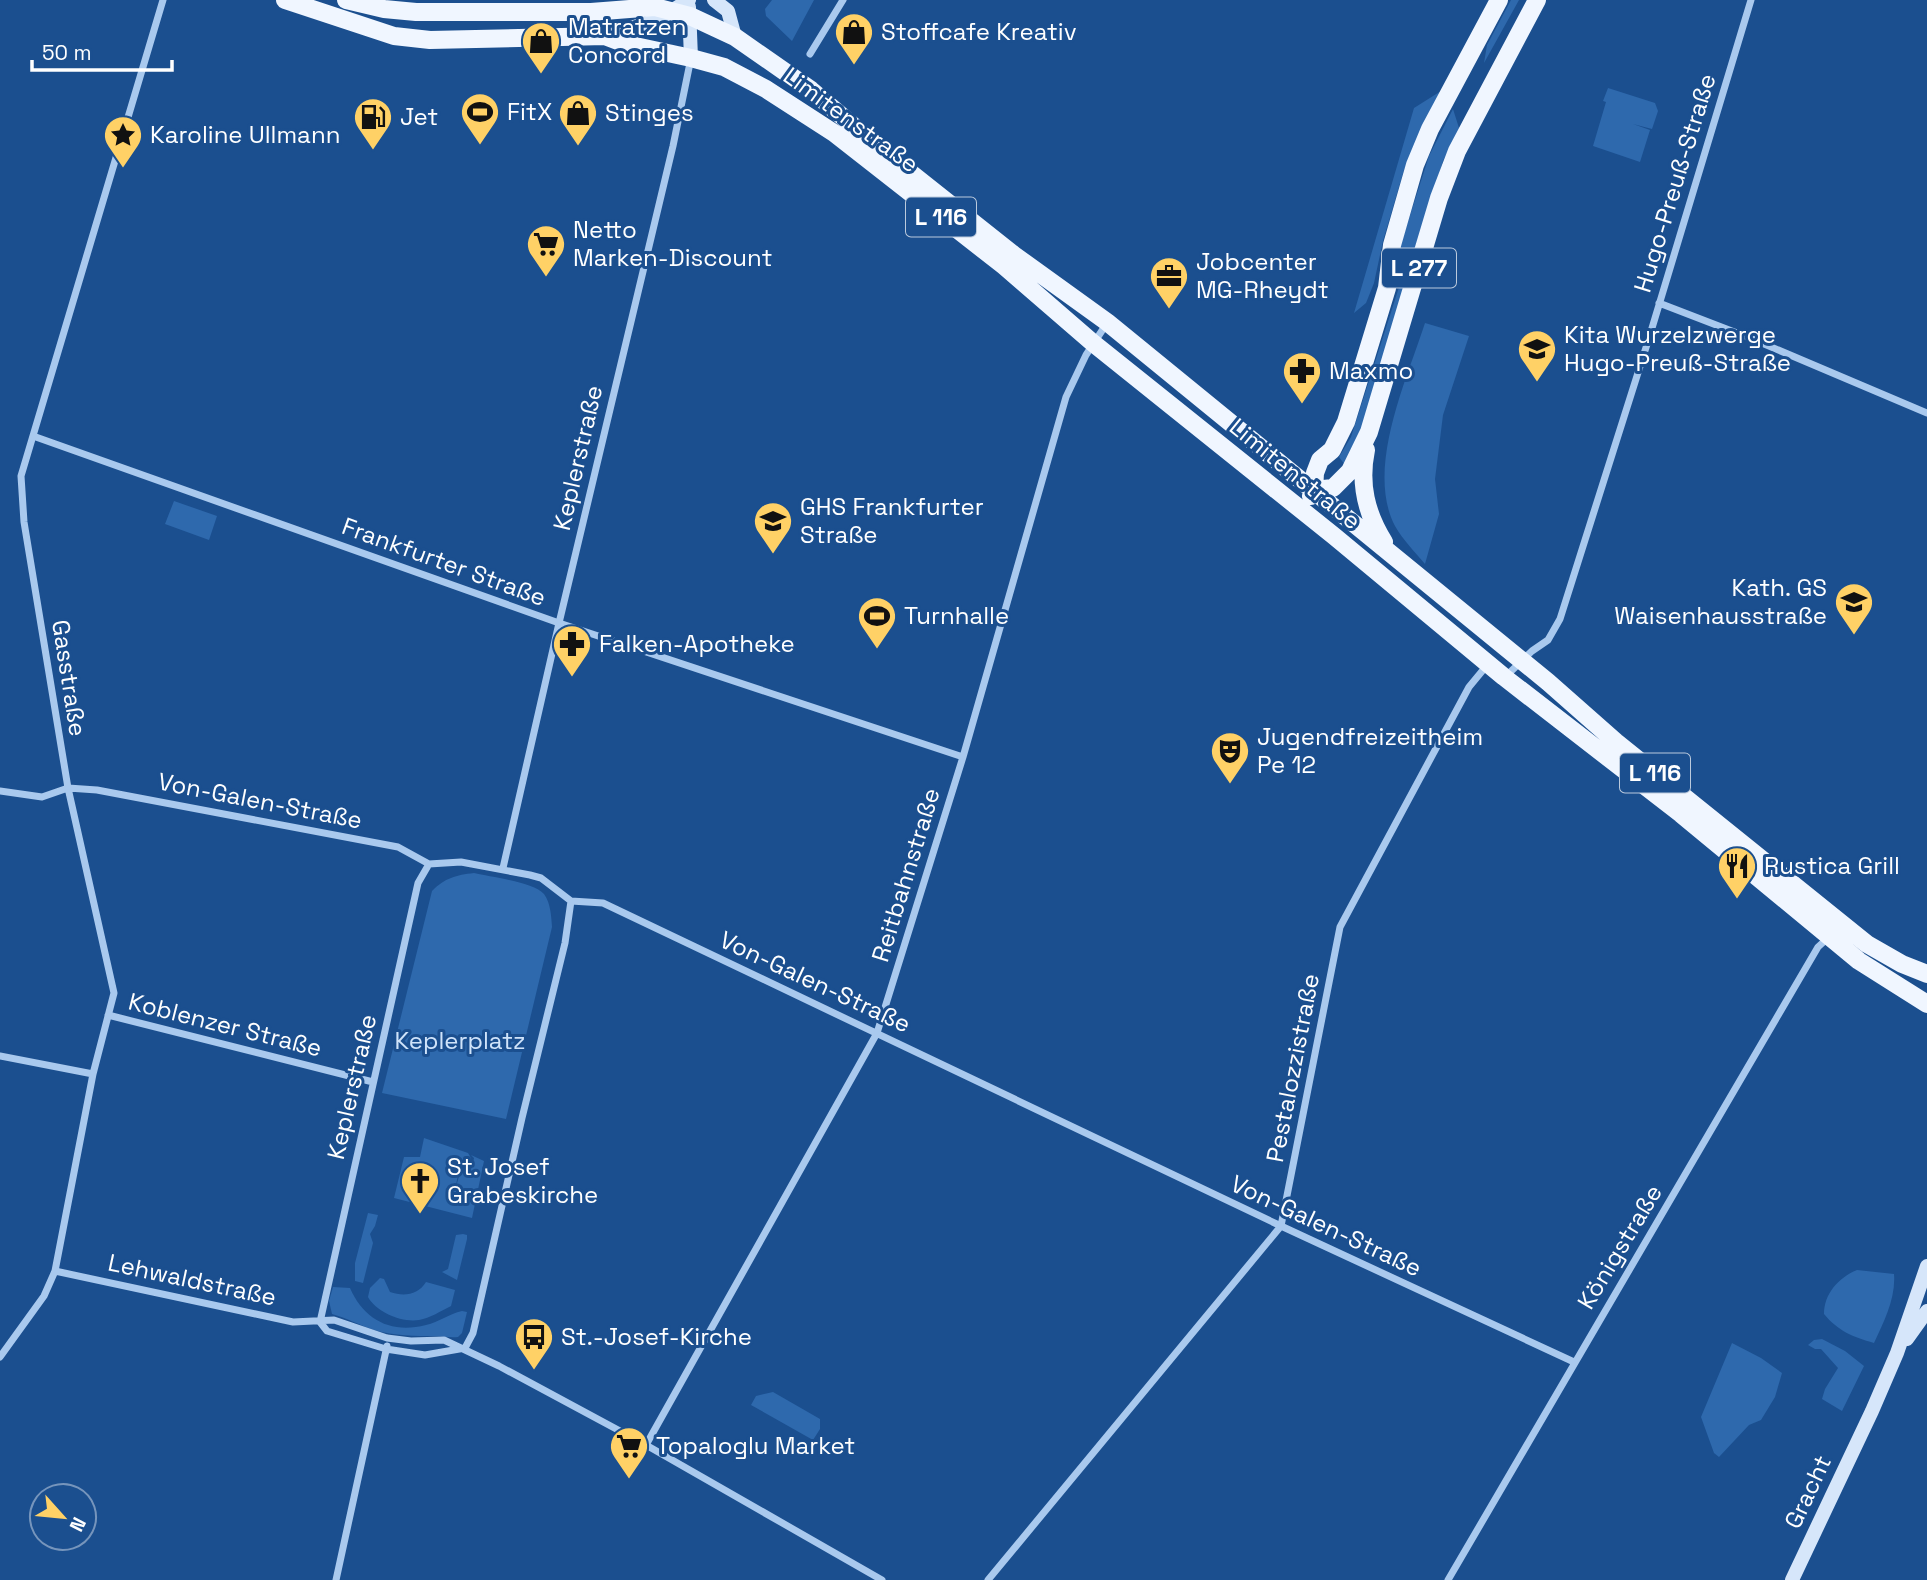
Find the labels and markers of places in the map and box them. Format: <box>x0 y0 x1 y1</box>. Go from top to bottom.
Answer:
place label: Matratzen Concord <box>568 11 687 70</box>
shop icon: Stoffcafe Kreativ <box>833 11 875 66</box>
place label: Stoffcafe Kreativ <box>881 16 1077 47</box>
shop icon: Matratzen Concord <box>520 20 562 75</box>
sports icon: FitX <box>459 91 501 146</box>
shop icon: Stinges <box>557 92 599 147</box>
fuel station icon: Jet <box>352 96 394 151</box>
place label: FitX <box>507 96 552 127</box>
place label: Stinges <box>605 97 694 128</box>
place label: Jet <box>400 101 438 132</box>
place icon: Karoline Ullmann <box>102 114 144 169</box>
place label: Karoline Ullmann <box>150 119 340 150</box>
place label: Netto Marken-Discount <box>573 214 772 273</box>
supermarket icon: Netto Marken-Discount <box>525 223 567 278</box>
place label: Jobcenter MG-Rheydt <box>1196 246 1329 305</box>
office icon: Jobcenter MG-Rheydt <box>1148 255 1190 310</box>
place label: Kita Wurzelzwerge Hugo-Preuß-Straße <box>1564 319 1791 378</box>
school or university icon: Kita Wurzelzwerge Hugo-Preuß-Straße <box>1516 328 1558 383</box>
pharmacy icon: Maxmo <box>1281 350 1323 405</box>
place label: Maxmo <box>1329 355 1413 386</box>
place label: GHS Frankfurter Straße <box>800 491 984 550</box>
school or university icon: GHS Frankfurter Straße <box>752 500 794 555</box>
place label: Kath. GS Waisenhausstraße <box>1614 572 1827 631</box>
school or university icon: Kath. GS Waisenhausstraße <box>1833 581 1875 636</box>
sports icon: Turnhalle <box>856 595 898 650</box>
place label: Turnhalle <box>904 600 1009 631</box>
pharmacy icon: Falken-Apotheke <box>551 623 593 678</box>
place label: Falken-Apotheke <box>599 628 795 659</box>
place label: Jugendfreizeitheim Pe 12 <box>1257 721 1483 780</box>
theatre icon: Jugendfreizeitheim Pe 12 <box>1209 730 1251 785</box>
restaurant icon: Rustica Grill <box>1716 845 1758 900</box>
place label: Rustica Grill <box>1764 850 1900 881</box>
place label: St. Josef Grabeskirche <box>447 1151 598 1210</box>
church icon: St. Josef Grabeskirche <box>399 1160 441 1215</box>
bus stop icon: St.-Josef-Kirche <box>513 1316 555 1371</box>
place label: St.-Josef-Kirche <box>561 1321 752 1352</box>
supermarket icon: Topaloglu Market <box>608 1425 650 1480</box>
place label: Topaloglu Market <box>656 1430 855 1461</box>

